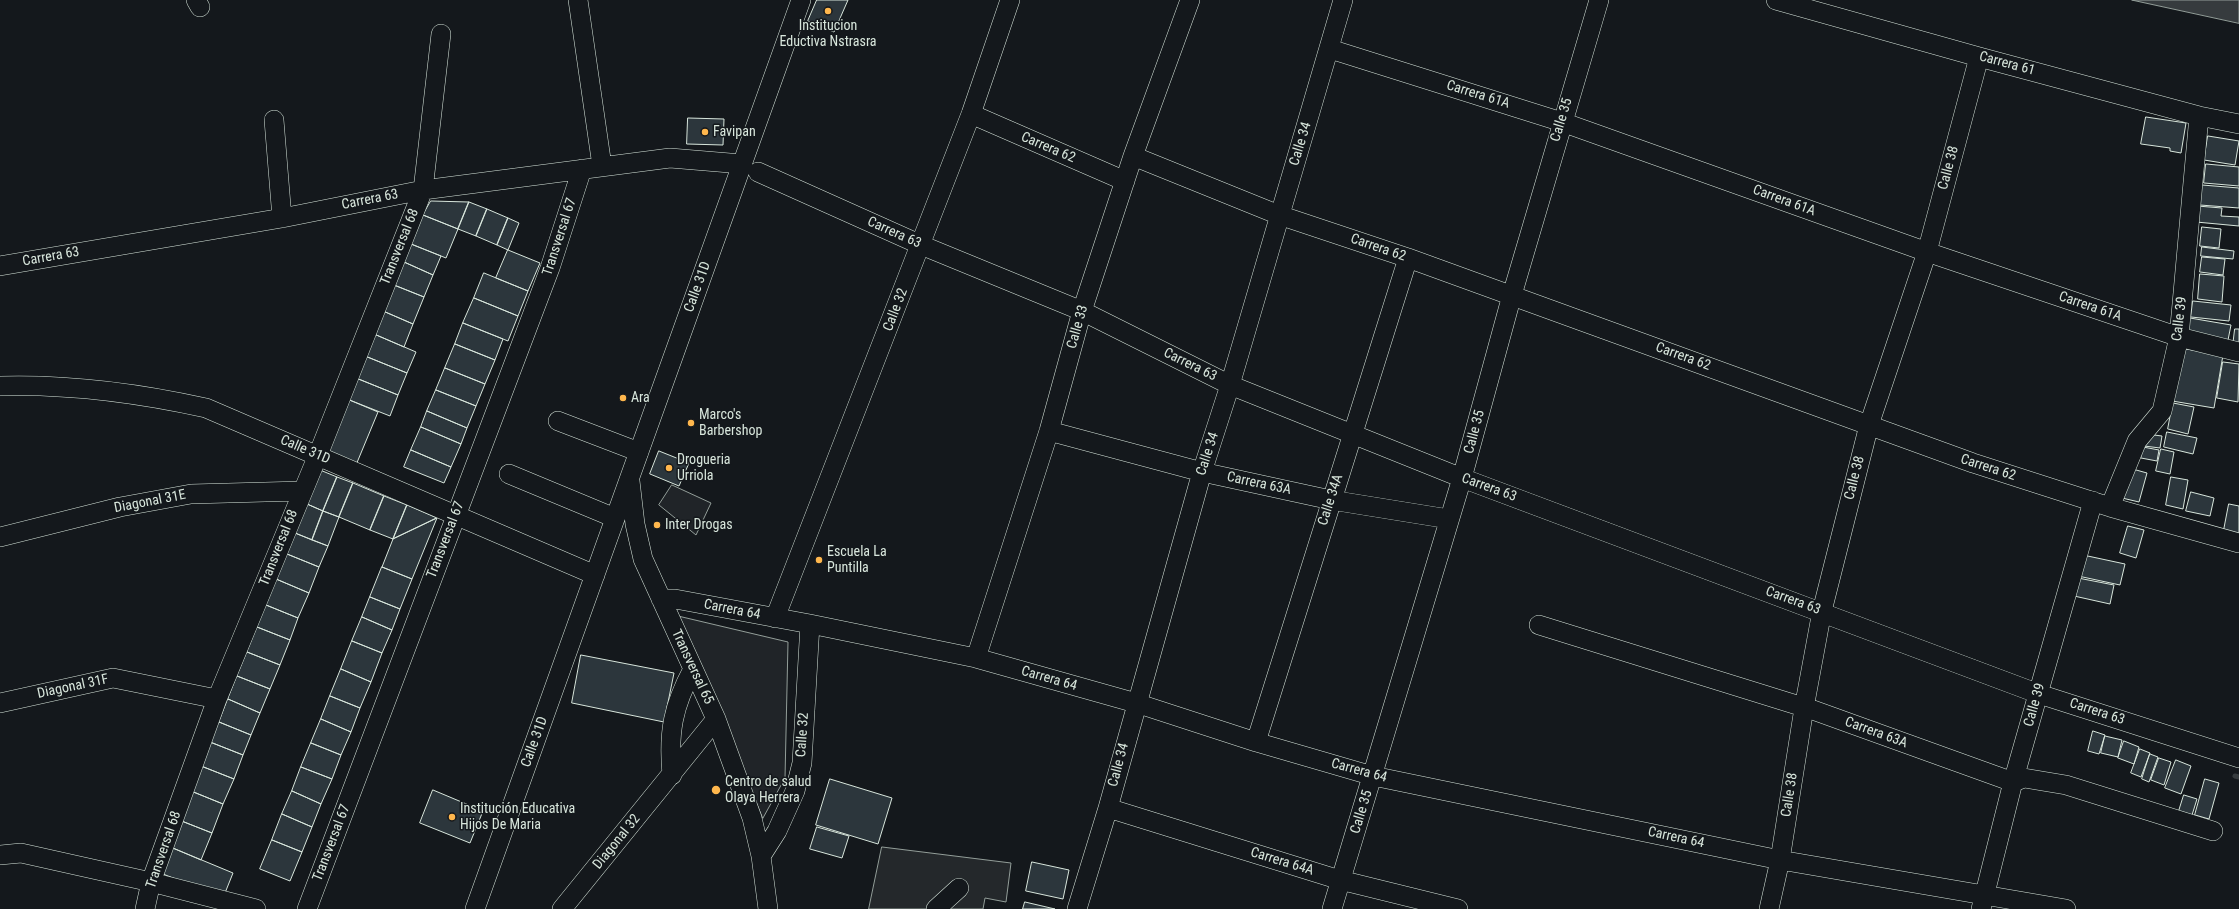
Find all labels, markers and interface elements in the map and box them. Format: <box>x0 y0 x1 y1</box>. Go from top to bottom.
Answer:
marker: Institucion Eductiva Nstrasra <box>823 6 833 16</box>
place label: Institucion Eductiva Nstrasra <box>779 18 877 50</box>
street label: Carrera 61 <box>1977 48 2037 80</box>
street label: Carrera 61A <box>1444 77 1512 113</box>
street label: Calle 35 <box>1547 96 1577 144</box>
street label: Calle 34 <box>1286 120 1316 168</box>
place label: Favipan <box>713 124 756 140</box>
marker: Favipan <box>700 127 710 137</box>
street label: Carrera 62 <box>1018 129 1078 167</box>
street label: Calle 38 <box>1935 144 1963 192</box>
street label: Carrera 61A <box>1750 182 1818 220</box>
street label: Carrera 63 <box>340 186 400 214</box>
street label: Transversal 67 <box>540 196 580 278</box>
street label: Transversal 68 <box>377 206 423 288</box>
street label: Carrera 63 <box>864 214 924 252</box>
street label: Carrera 62 <box>1348 231 1408 265</box>
street label: Carrera 63 <box>21 244 81 270</box>
street label: Calle 31D <box>681 259 715 315</box>
street label: Calle 32 <box>880 286 912 334</box>
street label: Carrera 61A <box>2056 288 2124 326</box>
street label: Calle 39 <box>2169 296 2191 342</box>
street label: Calle 33 <box>1064 303 1092 351</box>
street label: Carrera 62 <box>1653 339 1713 375</box>
street label: Carrera 63 <box>1161 345 1219 385</box>
place label: Ara <box>631 390 650 406</box>
marker: Ara <box>618 393 628 403</box>
place label: Marco's Barbershop <box>699 407 762 440</box>
street label: Calle 35 <box>1461 408 1489 456</box>
marker: Marco's Barbershop <box>686 418 696 428</box>
street label: Calle 34 <box>1193 430 1223 478</box>
street label: Calle 31D <box>277 432 333 468</box>
street label: Carrera 62 <box>1958 451 2018 485</box>
place label: Drogueria Urriola <box>677 452 731 484</box>
street label: Calle 38 <box>1841 454 1869 502</box>
marker: Drogueria Urriola <box>664 463 674 473</box>
street label: Carrera 63A <box>1225 469 1293 499</box>
street label: Carrera 63 <box>1459 470 1519 506</box>
street label: Calle 34A <box>1315 472 1347 528</box>
street label: Diagonal 31E <box>113 487 187 517</box>
street label: Transversal 67 <box>424 499 468 581</box>
street label: Transversal 68 <box>256 507 302 589</box>
place label: Inter Drogas <box>665 517 733 533</box>
marker: Inter Drogas <box>652 520 662 530</box>
place label: Escuela La Puntilla <box>827 544 887 576</box>
marker: Escuela La Puntilla <box>814 555 824 565</box>
street label: Carrera 63 <box>1763 583 1823 619</box>
street label: Carrera 64 <box>702 596 762 624</box>
street label: Transversal 65 <box>667 627 717 707</box>
street label: Carrera 64 <box>1019 663 1079 695</box>
street label: Diagonal 31F <box>36 671 110 703</box>
street label: Calle 39 <box>2021 681 2049 729</box>
street label: Carrera 63 <box>2067 695 2127 729</box>
street label: Calle 32 <box>793 712 813 758</box>
street label: Calle 31D <box>518 714 552 770</box>
street label: Carrera 63A <box>1842 714 1910 752</box>
street label: Calle 34 <box>1105 741 1133 789</box>
street label: Carrera 64 <box>1329 755 1389 787</box>
street label: Calle 38 <box>1778 772 1802 818</box>
place label: Centro de salud Olaya Herrera <box>725 774 812 806</box>
marker: Centro de salud Olaya Herrera <box>710 784 722 796</box>
street label: Calle 35 <box>1347 788 1377 836</box>
place label: Institución Educativa Hijos De Maria <box>460 801 575 834</box>
street label: Transversal 67 <box>310 802 354 884</box>
street label: Transversal 68 <box>143 809 185 891</box>
street label: Diagonal 32 <box>590 811 644 873</box>
marker: Institución Educativa Hijos De Maria <box>447 812 457 822</box>
street label: Carrera 64 <box>1646 824 1706 852</box>
street label: Carrera 64A <box>1248 844 1316 880</box>

